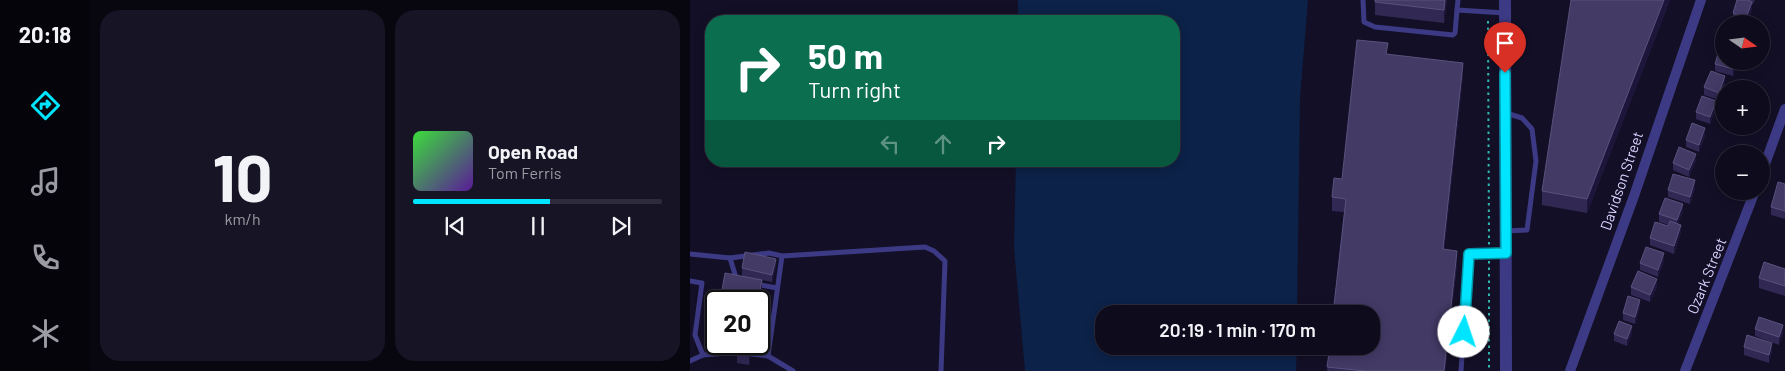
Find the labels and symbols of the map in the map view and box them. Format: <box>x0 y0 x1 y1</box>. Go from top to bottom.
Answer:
north arrow <box>1715 15 1770 70</box>
pin <box>1484 22 1526 73</box>
street label: Davidson Street <box>1596 129 1646 232</box>
street label: Ozark Street <box>1683 235 1730 316</box>
speed limit sign: 20 <box>705 290 770 355</box>
position arrow <box>1437 305 1489 357</box>

